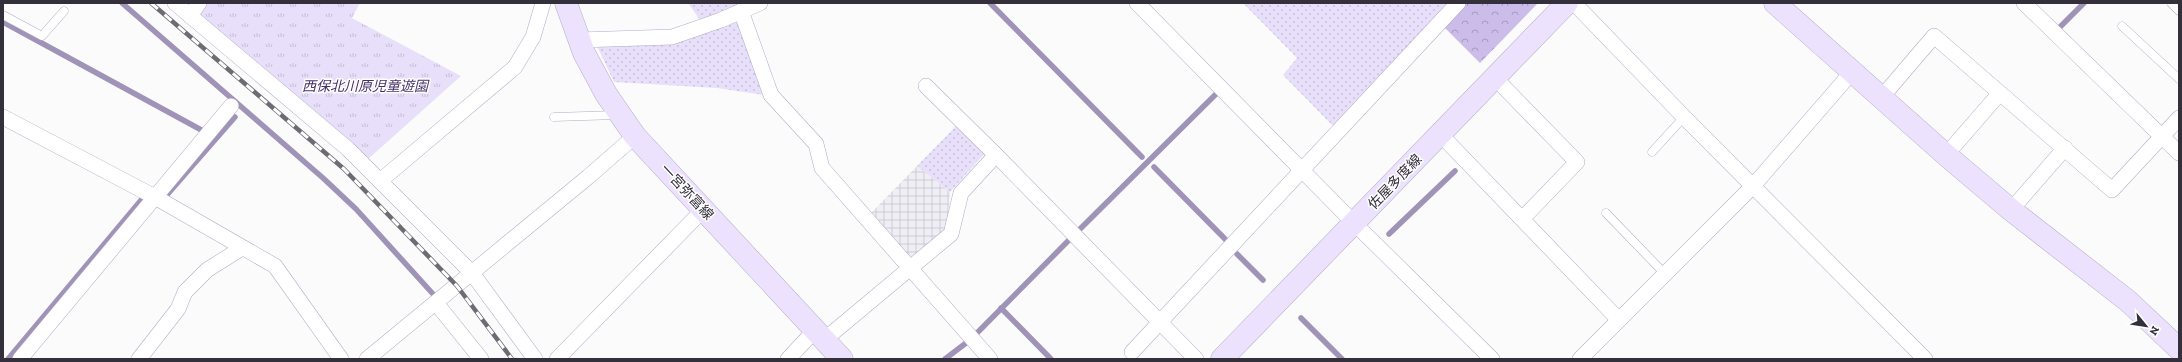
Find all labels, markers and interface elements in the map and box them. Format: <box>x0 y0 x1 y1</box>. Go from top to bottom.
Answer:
park label: 西保北川原児童遊園 <box>302 78 430 95</box>
street label: 佐屋多度線 <box>1365 151 1425 213</box>
street label: 一宮弥富線 <box>657 161 717 223</box>
north arrow <box>2126 306 2166 346</box>
text: N <box>2146 324 2162 338</box>

